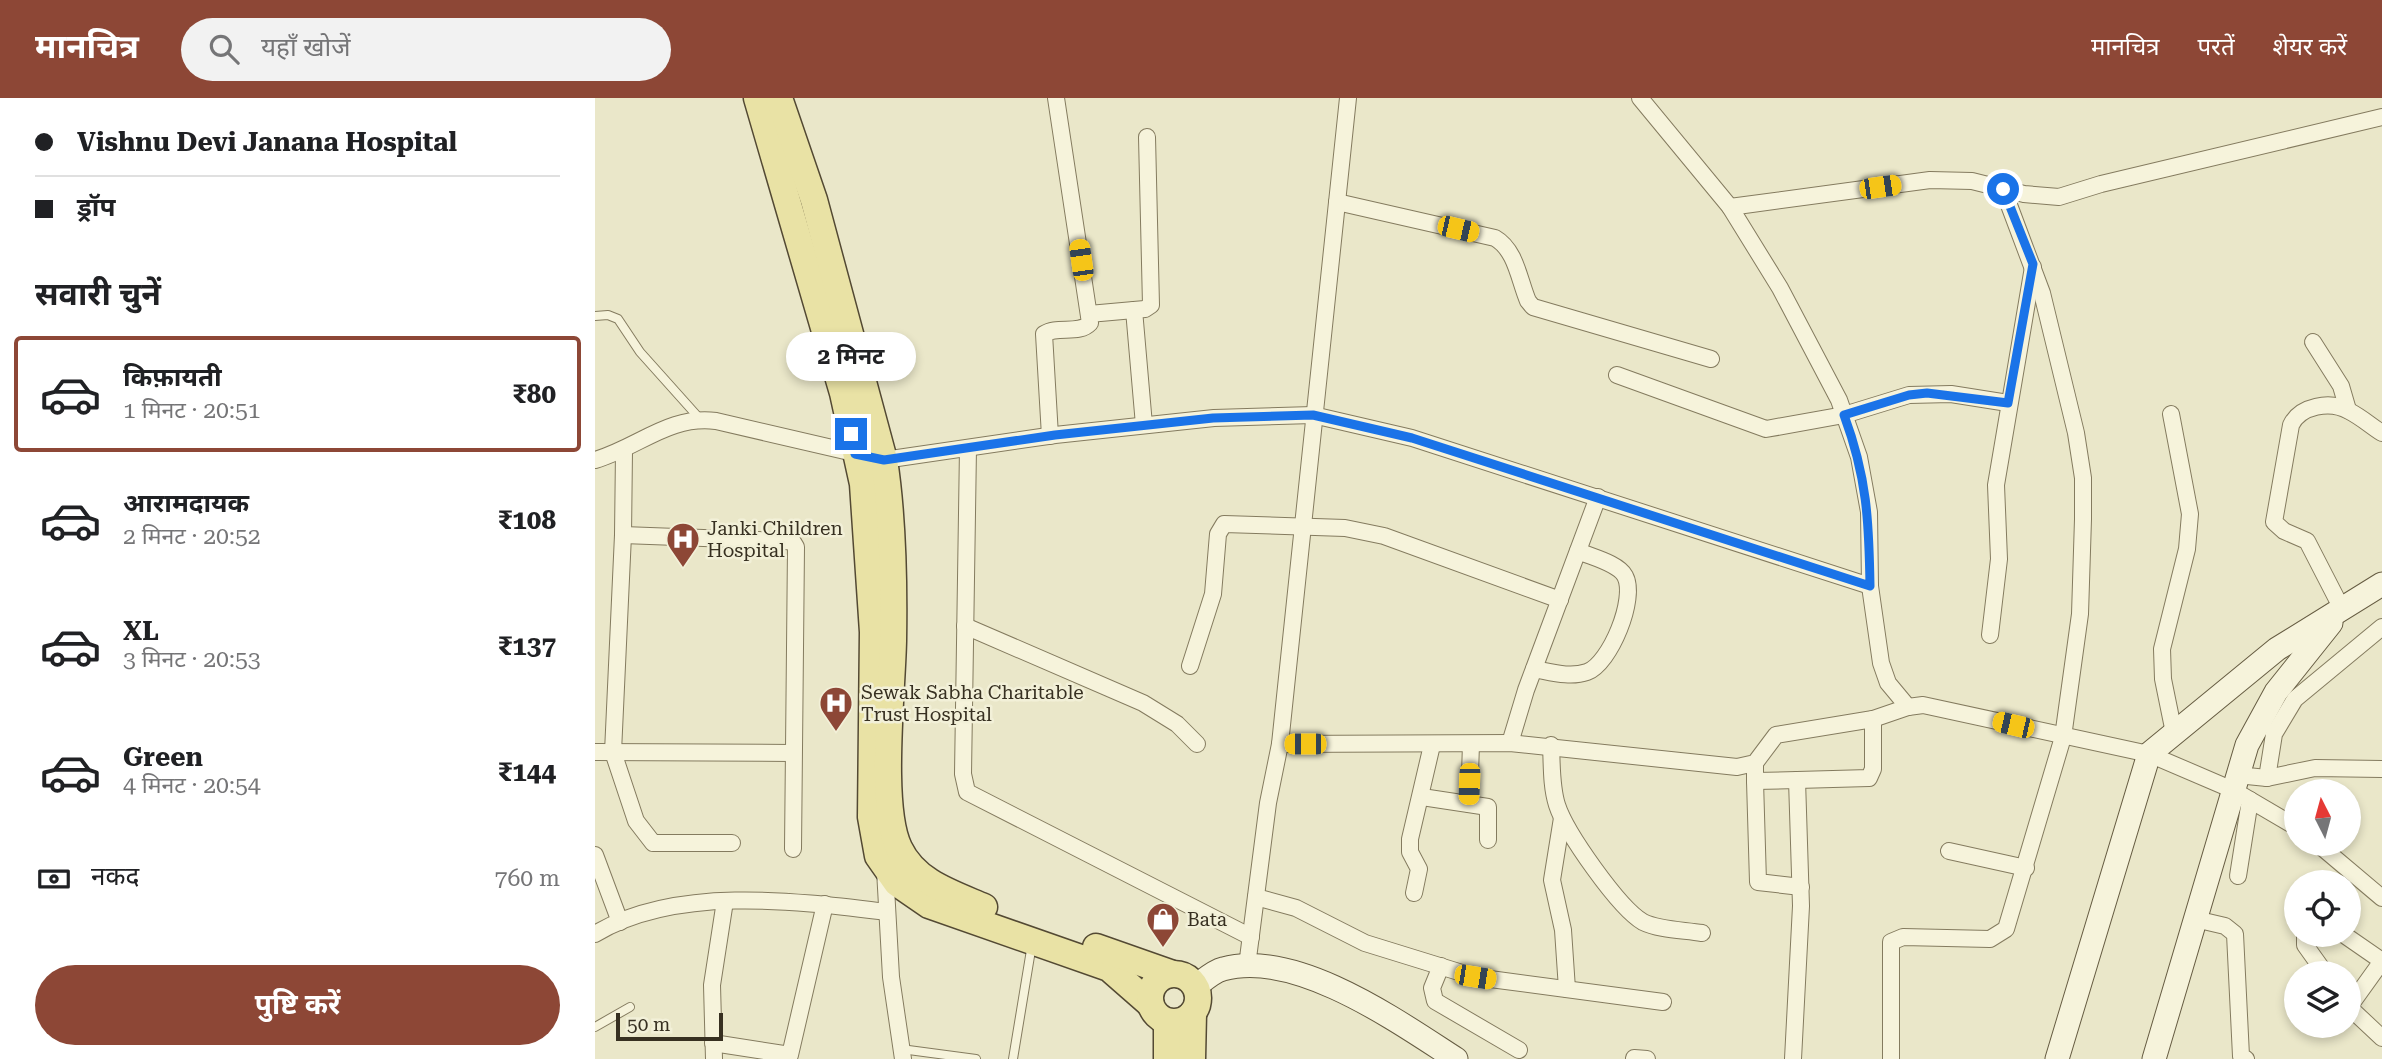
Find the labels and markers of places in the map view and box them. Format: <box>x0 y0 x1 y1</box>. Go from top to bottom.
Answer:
place label: Janki Children Hospital <box>707 517 843 562</box>
hospital icon: Janki Children Hospital <box>664 520 702 569</box>
place label: Sewak Sabha Charitable Trust Hospital <box>861 681 1084 726</box>
hospital icon: Sewak Sabha Charitable Trust Hospital <box>817 684 855 733</box>
shop icon: Bata <box>1144 900 1182 949</box>
place label: Bata <box>1187 908 1228 931</box>

